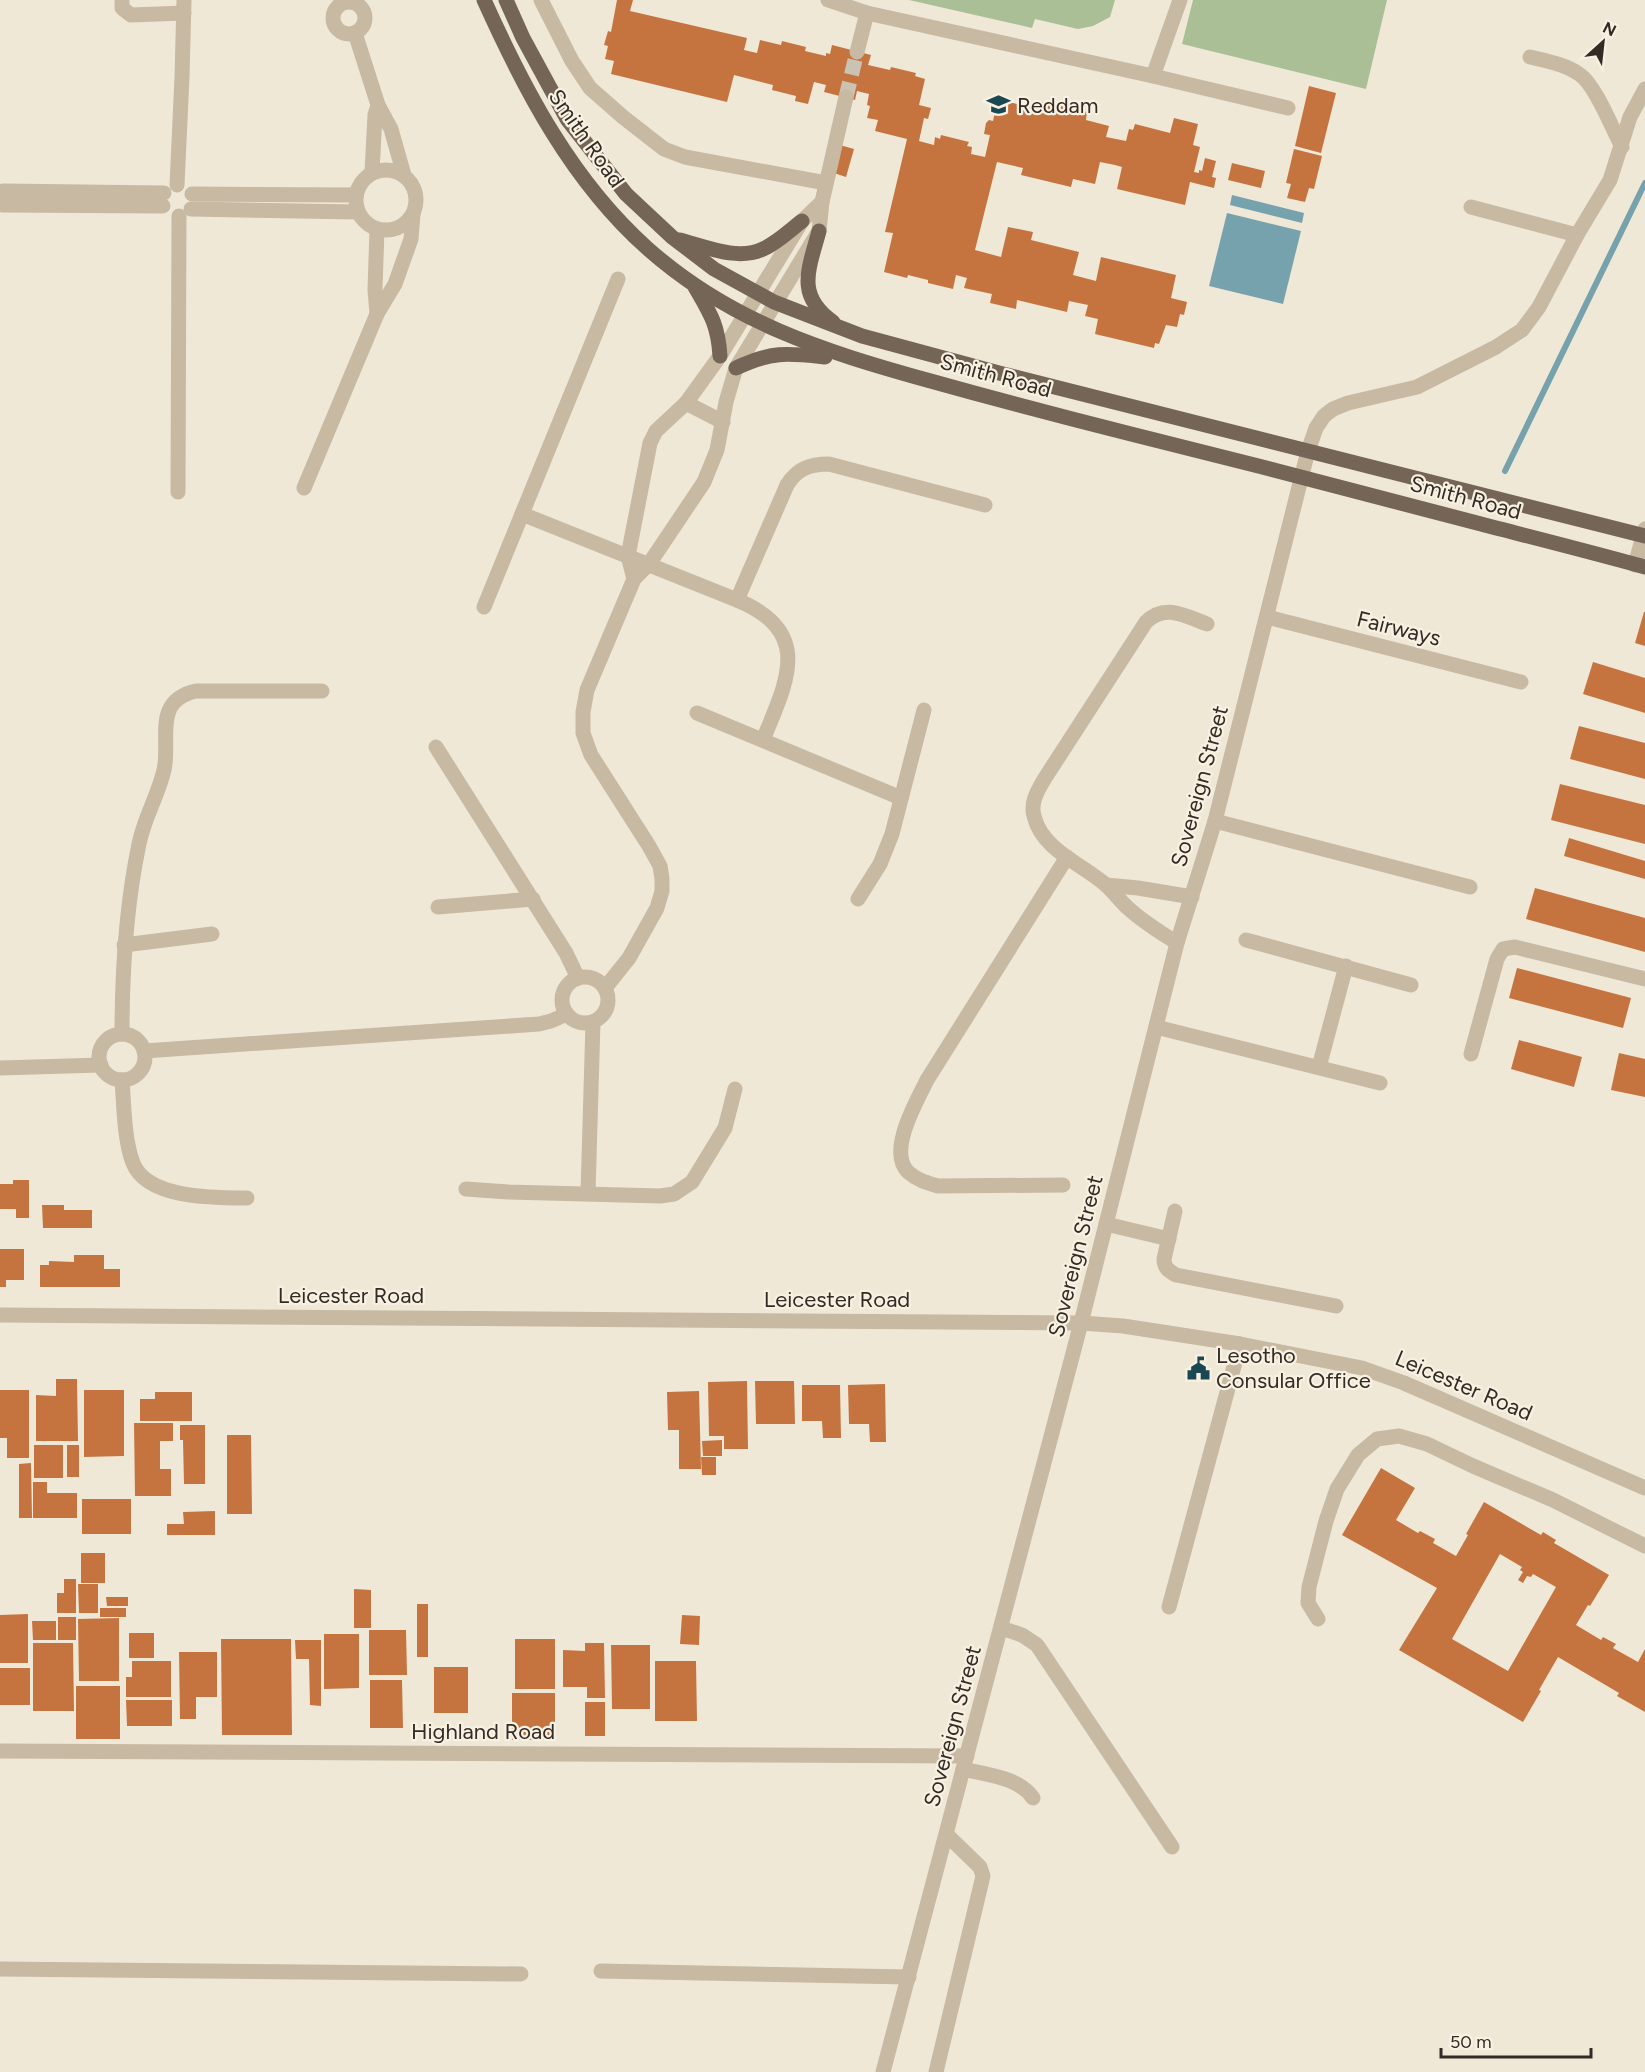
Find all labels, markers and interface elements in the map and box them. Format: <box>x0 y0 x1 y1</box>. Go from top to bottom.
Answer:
north arrow <box>1573 12 1633 72</box>
text: N <box>1600 18 1619 40</box>
street label: Smith Road <box>543 84 630 193</box>
school or university icon: Reddam <box>986 92 1012 118</box>
place label: Reddam <box>1017 92 1099 119</box>
street label: Smith Road <box>937 348 1054 403</box>
street label: Smith Road <box>1407 470 1524 525</box>
street label: Fairways <box>1354 605 1444 652</box>
street label: Sovereign Street <box>1165 702 1234 870</box>
street label: Sovereign Street <box>1042 1172 1109 1340</box>
street label: Leicester Road <box>278 1282 424 1309</box>
street label: Leicester Road <box>764 1286 910 1313</box>
place label: Lesotho Consular Office <box>1216 1342 1371 1394</box>
street label: Leicester Road <box>1391 1344 1537 1427</box>
public building icon: Lesotho Consular Office <box>1185 1355 1211 1381</box>
street label: Sovereign Street <box>918 1642 987 1810</box>
street label: Highland Road <box>411 1718 555 1745</box>
scale bar <box>1441 2021 1591 2059</box>
text: 50 m <box>1450 2031 1492 2053</box>

